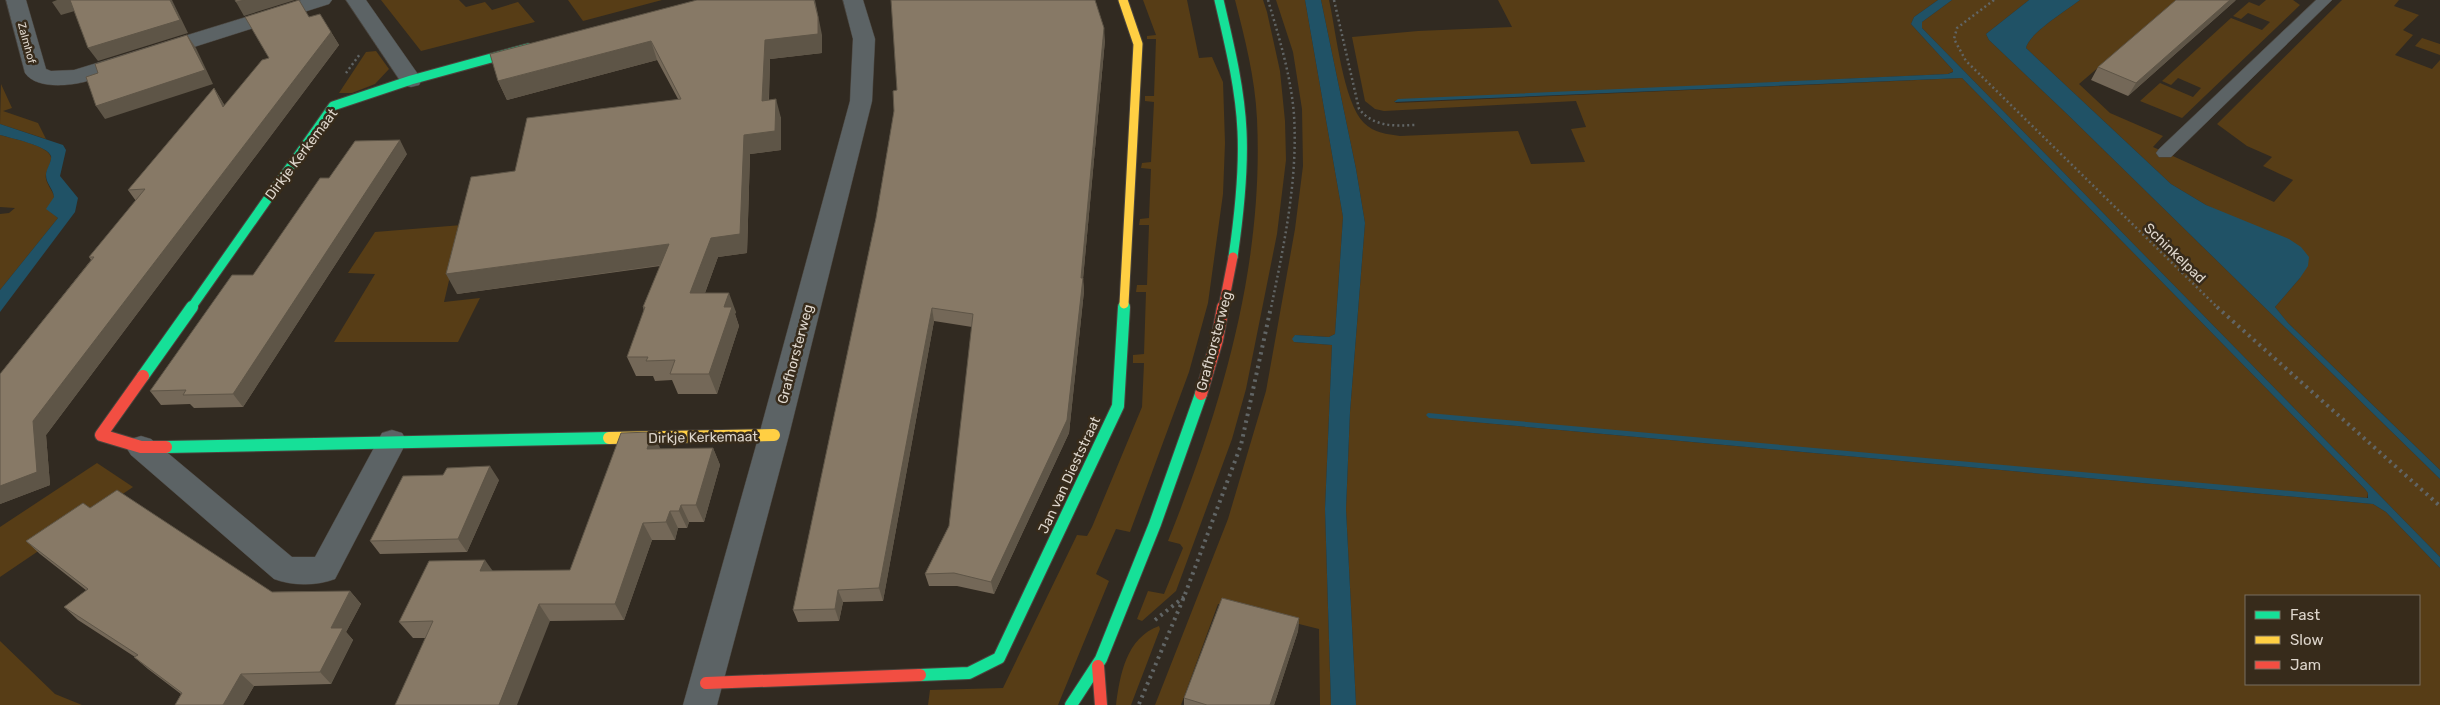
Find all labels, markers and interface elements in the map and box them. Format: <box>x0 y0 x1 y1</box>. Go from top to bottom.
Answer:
street label: Zalmhof <box>15 21 38 66</box>
street label: Dirkje Kerkemaat <box>262 105 341 203</box>
street label: Schinkelpad <box>2140 220 2209 287</box>
street label: Grafhorsterweg <box>1193 289 1236 393</box>
street label: Grafhorsterweg <box>774 302 817 406</box>
street label: Jan van Dieststraat <box>1035 413 1104 537</box>
street label: Dirkje Kerkemaat <box>648 428 758 447</box>
legend <box>2245 595 2420 685</box>
text: Fast <box>2290 606 2320 624</box>
text: Slow <box>2290 631 2323 649</box>
text: Jam <box>2290 656 2321 674</box>

